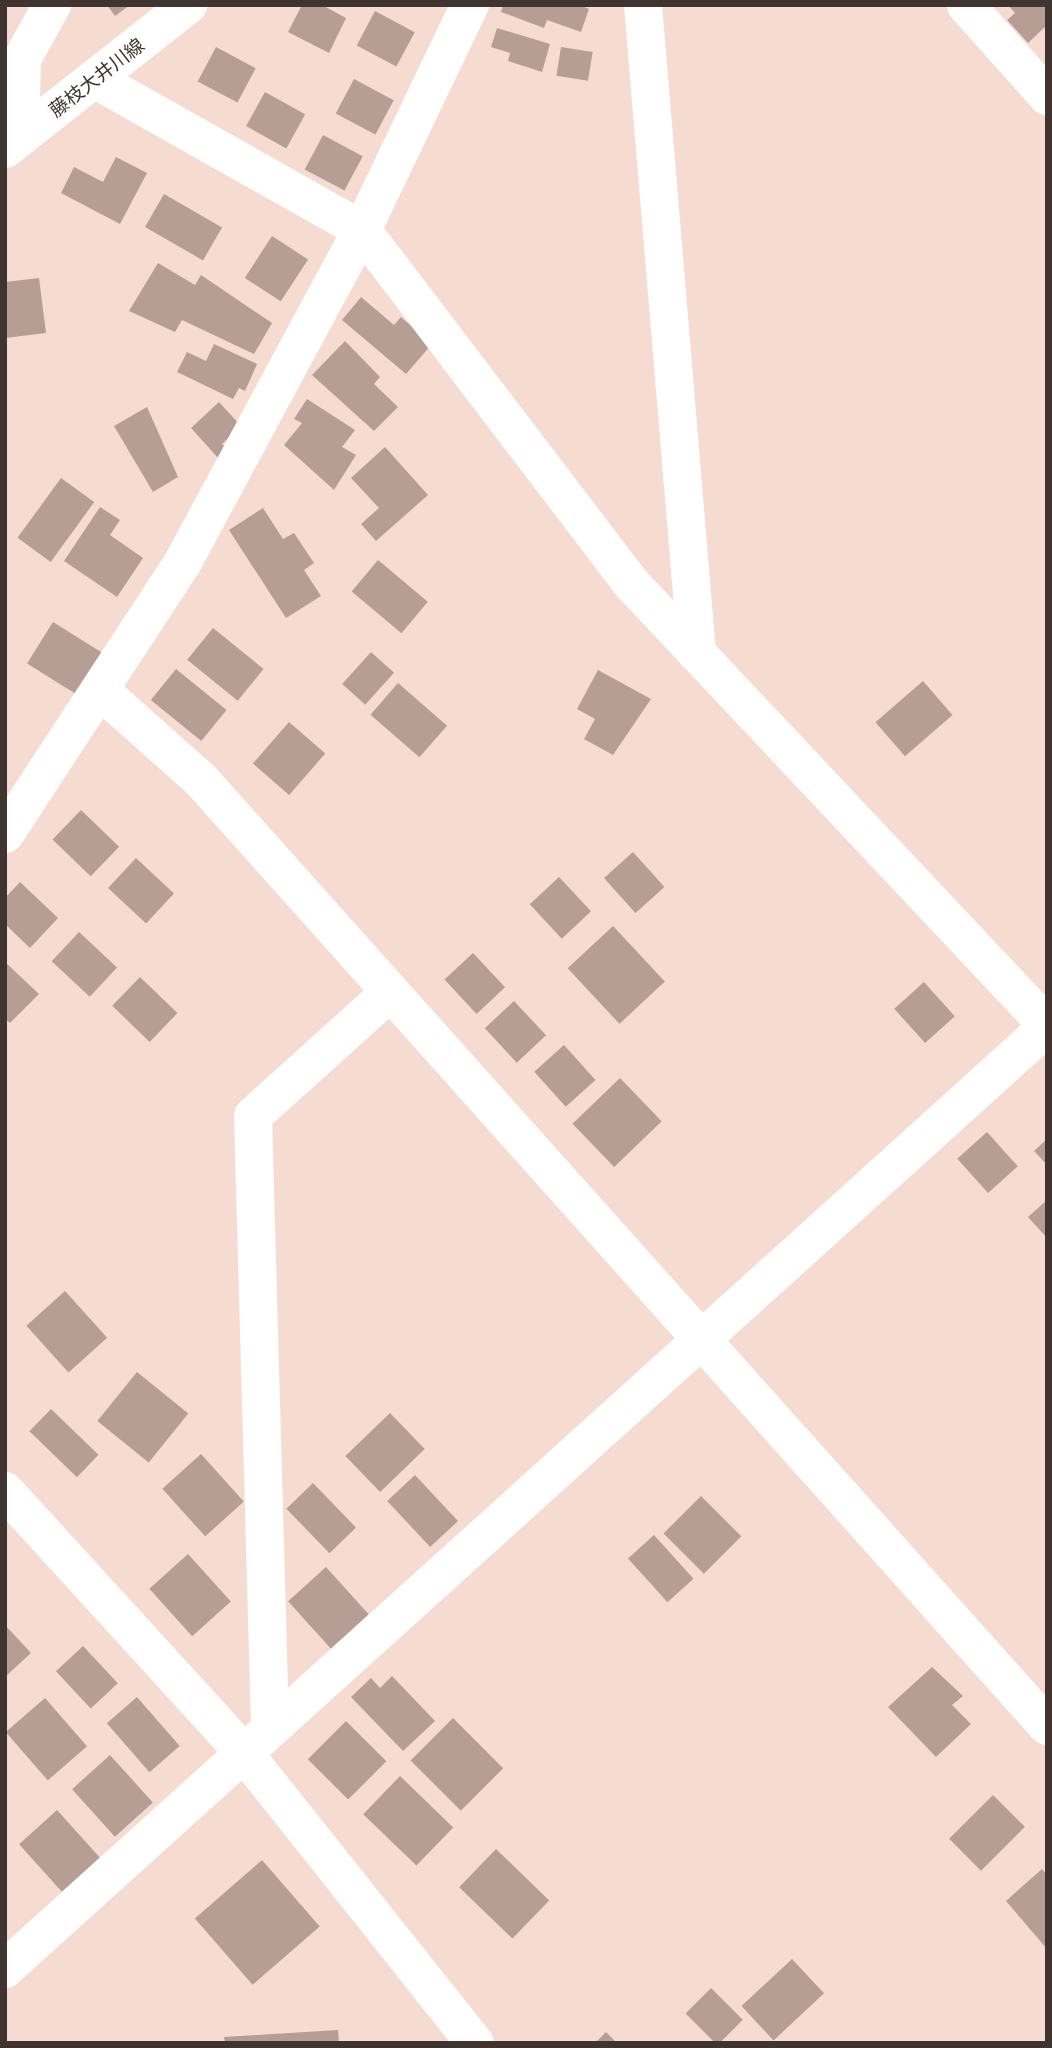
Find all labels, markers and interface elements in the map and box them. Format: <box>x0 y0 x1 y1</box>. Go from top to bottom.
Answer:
street label: 藤枝大井川線 <box>45 34 149 122</box>

